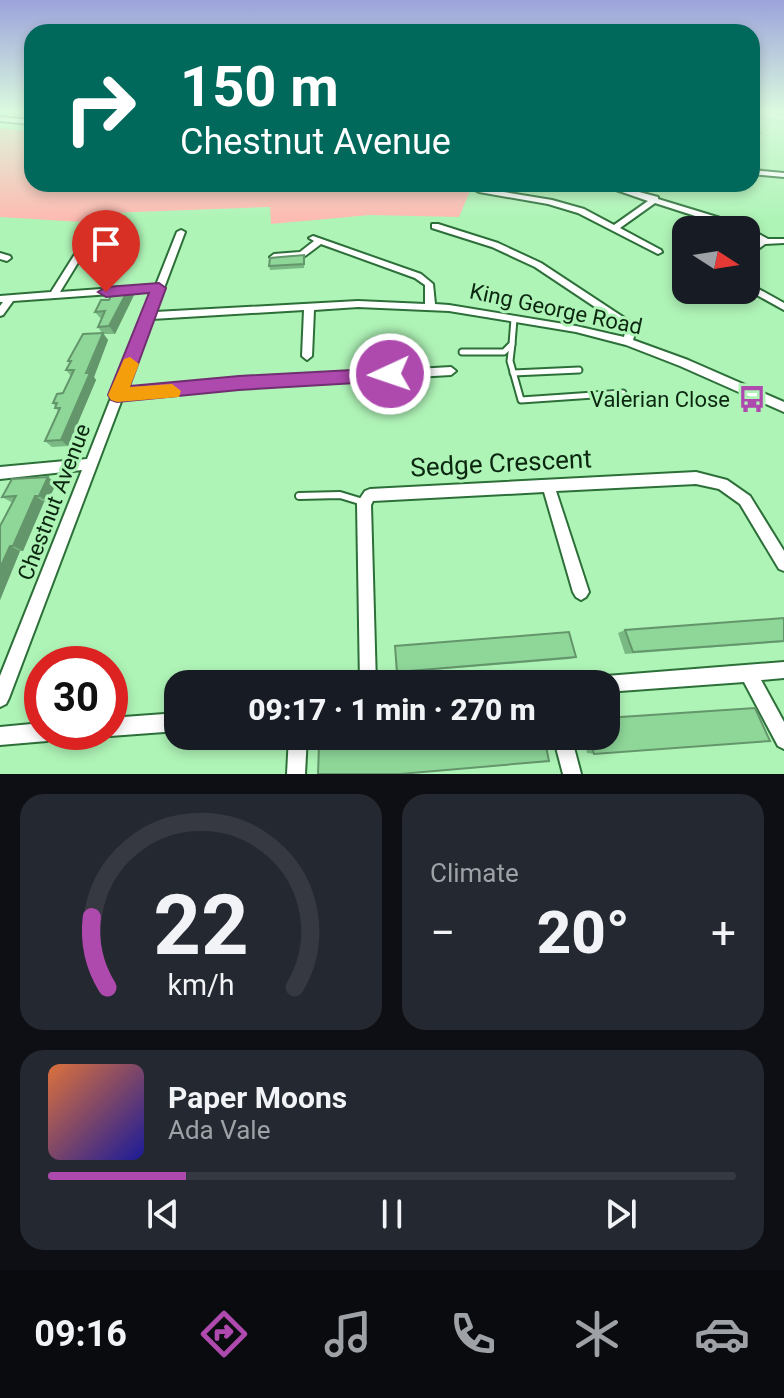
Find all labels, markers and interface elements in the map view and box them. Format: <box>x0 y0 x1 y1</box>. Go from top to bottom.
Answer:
text: 150 m <box>180 54 339 120</box>
icon: right <box>48 56 152 160</box>
text: Chestnut Avenue <box>180 121 451 163</box>
pin <box>72 210 140 292</box>
north arrow <box>672 216 760 304</box>
map controls <box>672 216 760 304</box>
icon: arrive <box>84 222 128 266</box>
street label: King George Road <box>468 279 644 339</box>
position arrow <box>348 332 432 416</box>
bus stop icon: Valerian Close <box>737 384 767 414</box>
place label: Valerian Close <box>590 387 730 412</box>
street label: Chestnut Avenue <box>13 420 95 584</box>
street label: Sedge Crescent <box>409 443 593 483</box>
speed limit sign: 30 <box>24 646 128 750</box>
text: 09:17 · 1 min · 270 m <box>248 692 536 727</box>
text: Climate <box>430 858 519 888</box>
text: 22 <box>153 877 249 974</box>
text: 20° <box>537 897 630 968</box>
text: − <box>430 907 455 959</box>
text: + <box>711 907 736 959</box>
text: km/h <box>167 968 235 1002</box>
text: Paper Moons <box>168 1080 347 1115</box>
text: Ada Vale <box>168 1115 270 1145</box>
icon: previous <box>141 1192 185 1236</box>
icon: pause <box>370 1192 414 1236</box>
icon: next <box>599 1192 643 1236</box>
icon: directions <box>196 1306 252 1362</box>
icon: music <box>320 1306 376 1362</box>
icon: phone <box>445 1306 501 1362</box>
icon: climate <box>569 1306 625 1362</box>
icon: car <box>694 1306 750 1362</box>
text: 09:16 <box>34 1313 127 1355</box>

